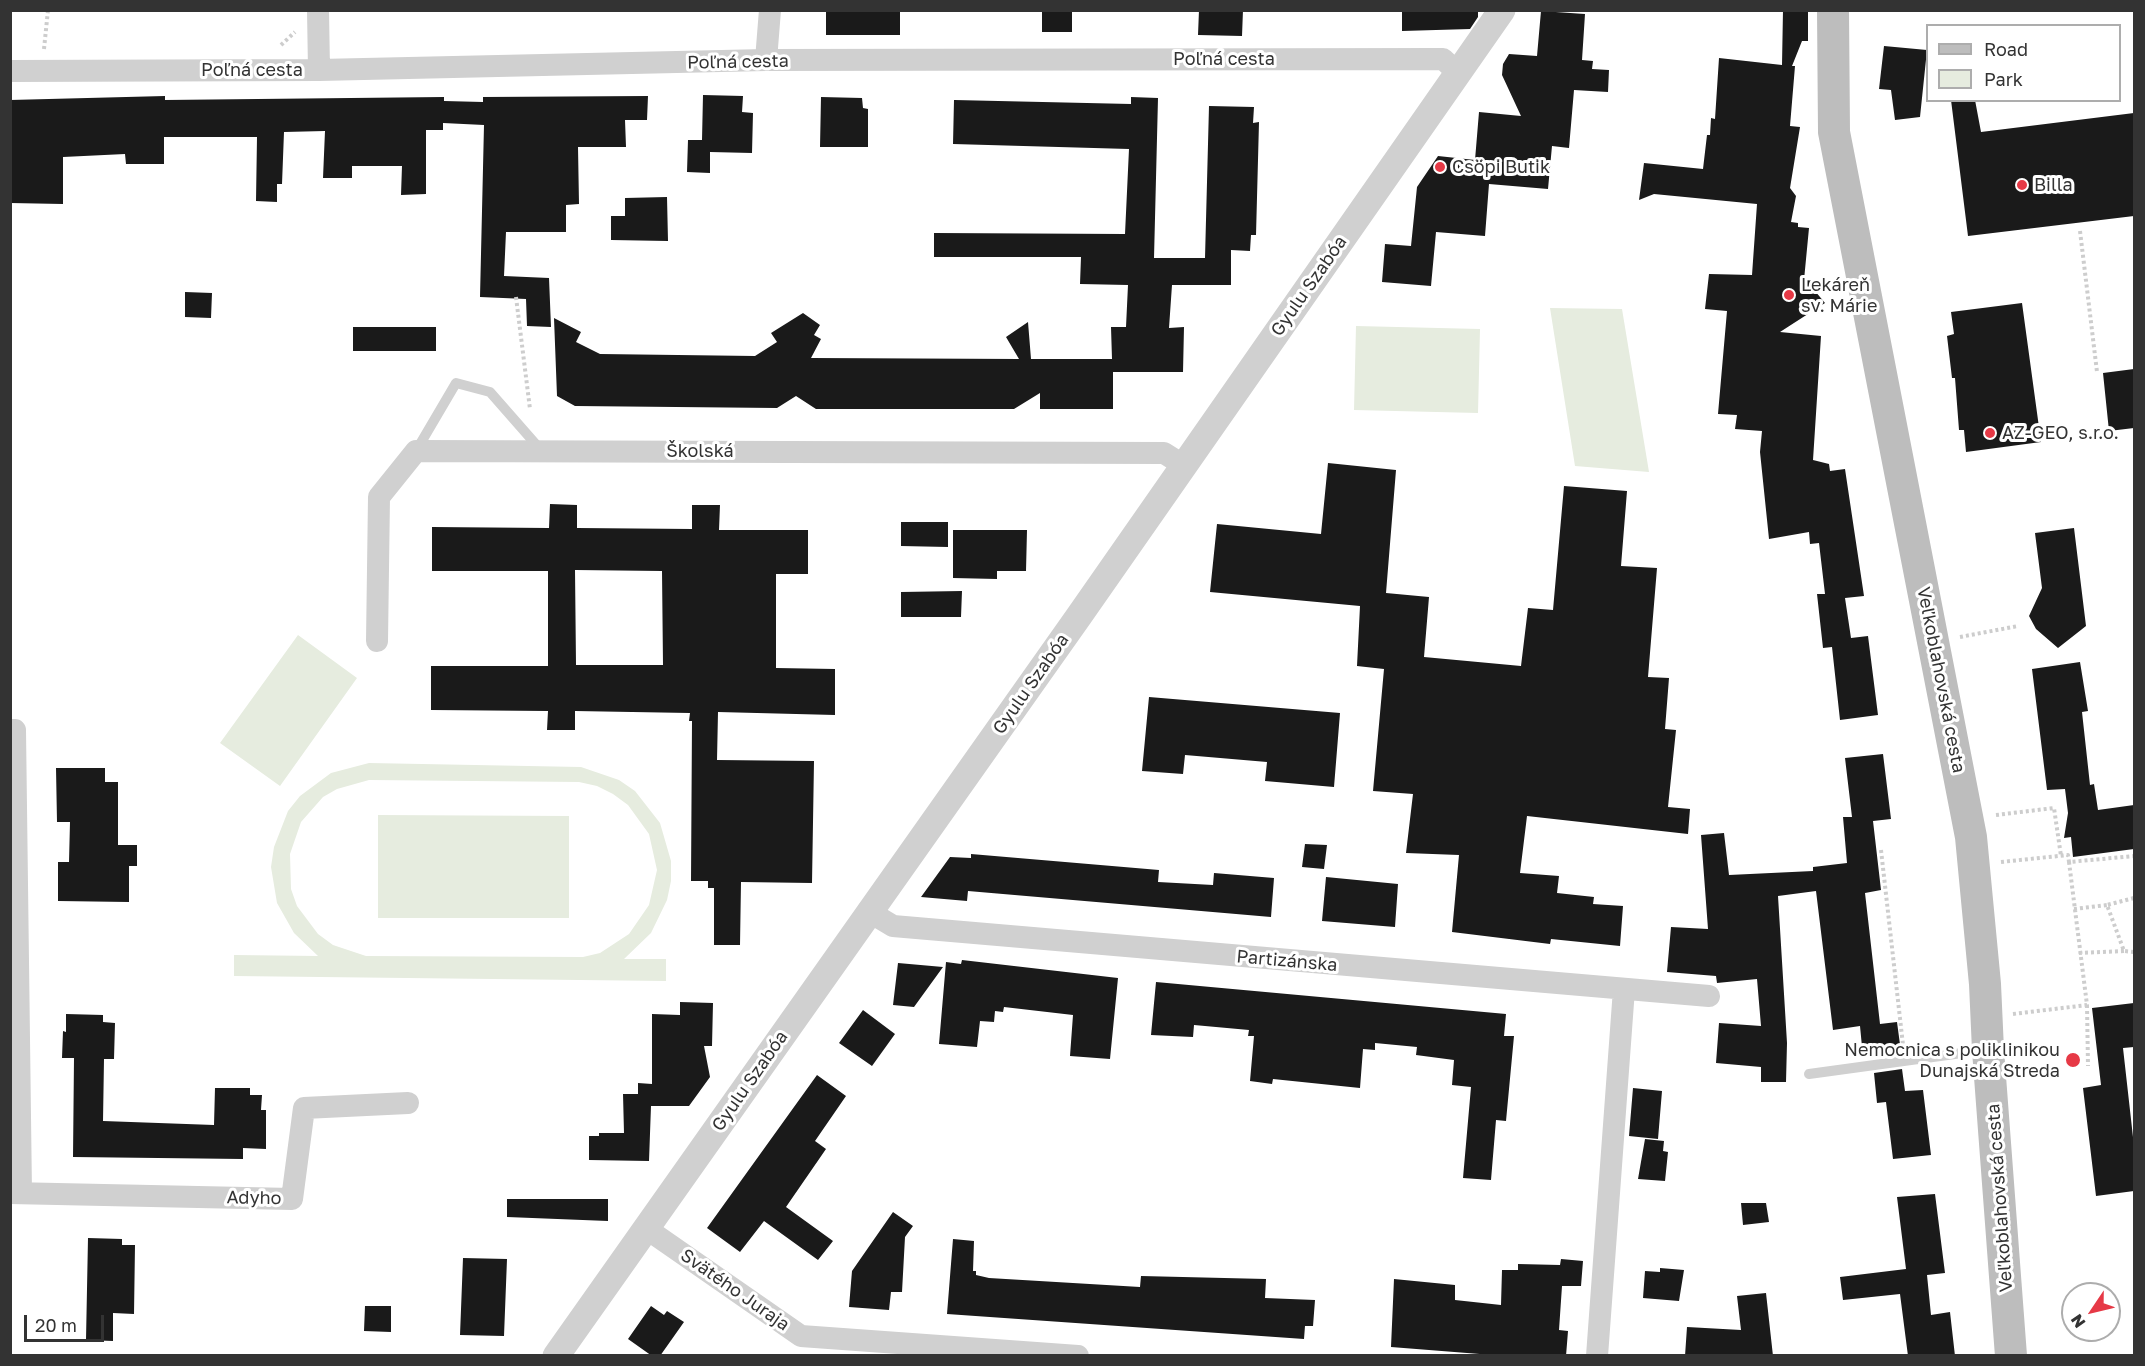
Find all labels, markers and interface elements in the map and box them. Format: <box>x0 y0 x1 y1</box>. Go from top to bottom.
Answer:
legend <box>1926 24 2121 102</box>
text: Road <box>1984 38 2028 60</box>
street label: Poľná cesta <box>1173 48 1275 70</box>
street label: Poľná cesta <box>687 50 789 74</box>
street label: Poľná cesta <box>201 59 303 81</box>
text: Park <box>1984 68 2023 90</box>
place label: Csöpi Butik <box>1452 156 1550 178</box>
marker: Csöpi Butik <box>1433 160 1447 174</box>
place label: Billa <box>2034 174 2073 196</box>
marker: Billa <box>2015 178 2029 192</box>
street label: Gyulu Szabóa <box>1266 232 1352 340</box>
place label: Lekáreň sv. Márie <box>1801 274 1877 316</box>
marker: Lekáreň sv. Márie <box>1782 288 1796 302</box>
place label: AZ-GEO, s.r.o. <box>2002 422 2119 444</box>
marker: AZ-GEO, s.r.o. <box>1983 426 1997 440</box>
street label: Školská <box>666 440 734 462</box>
street label: Veľkoblahovská cesta <box>1912 585 1970 775</box>
street label: Gyulu Szabóa <box>988 630 1074 738</box>
street label: Partizánska <box>1236 946 1338 976</box>
street label: Gyulu Szabóa <box>707 1027 793 1135</box>
place label: Nemocnica s poliklinikou Dunajská Streda <box>1844 1039 2060 1082</box>
marker: Nemocnica s poliklinikou Dunajská Streda <box>2064 1051 2082 1069</box>
street label: Veľkoblahovská cesta <box>1983 1103 2017 1293</box>
street label: Adyho <box>226 1187 282 1209</box>
street label: Svätého Juraja <box>676 1244 794 1336</box>
north arrow <box>2061 1282 2121 1342</box>
scale bar <box>27 1303 106 1341</box>
text: N <box>2066 1310 2090 1332</box>
text: 20 m <box>35 1314 77 1336</box>

